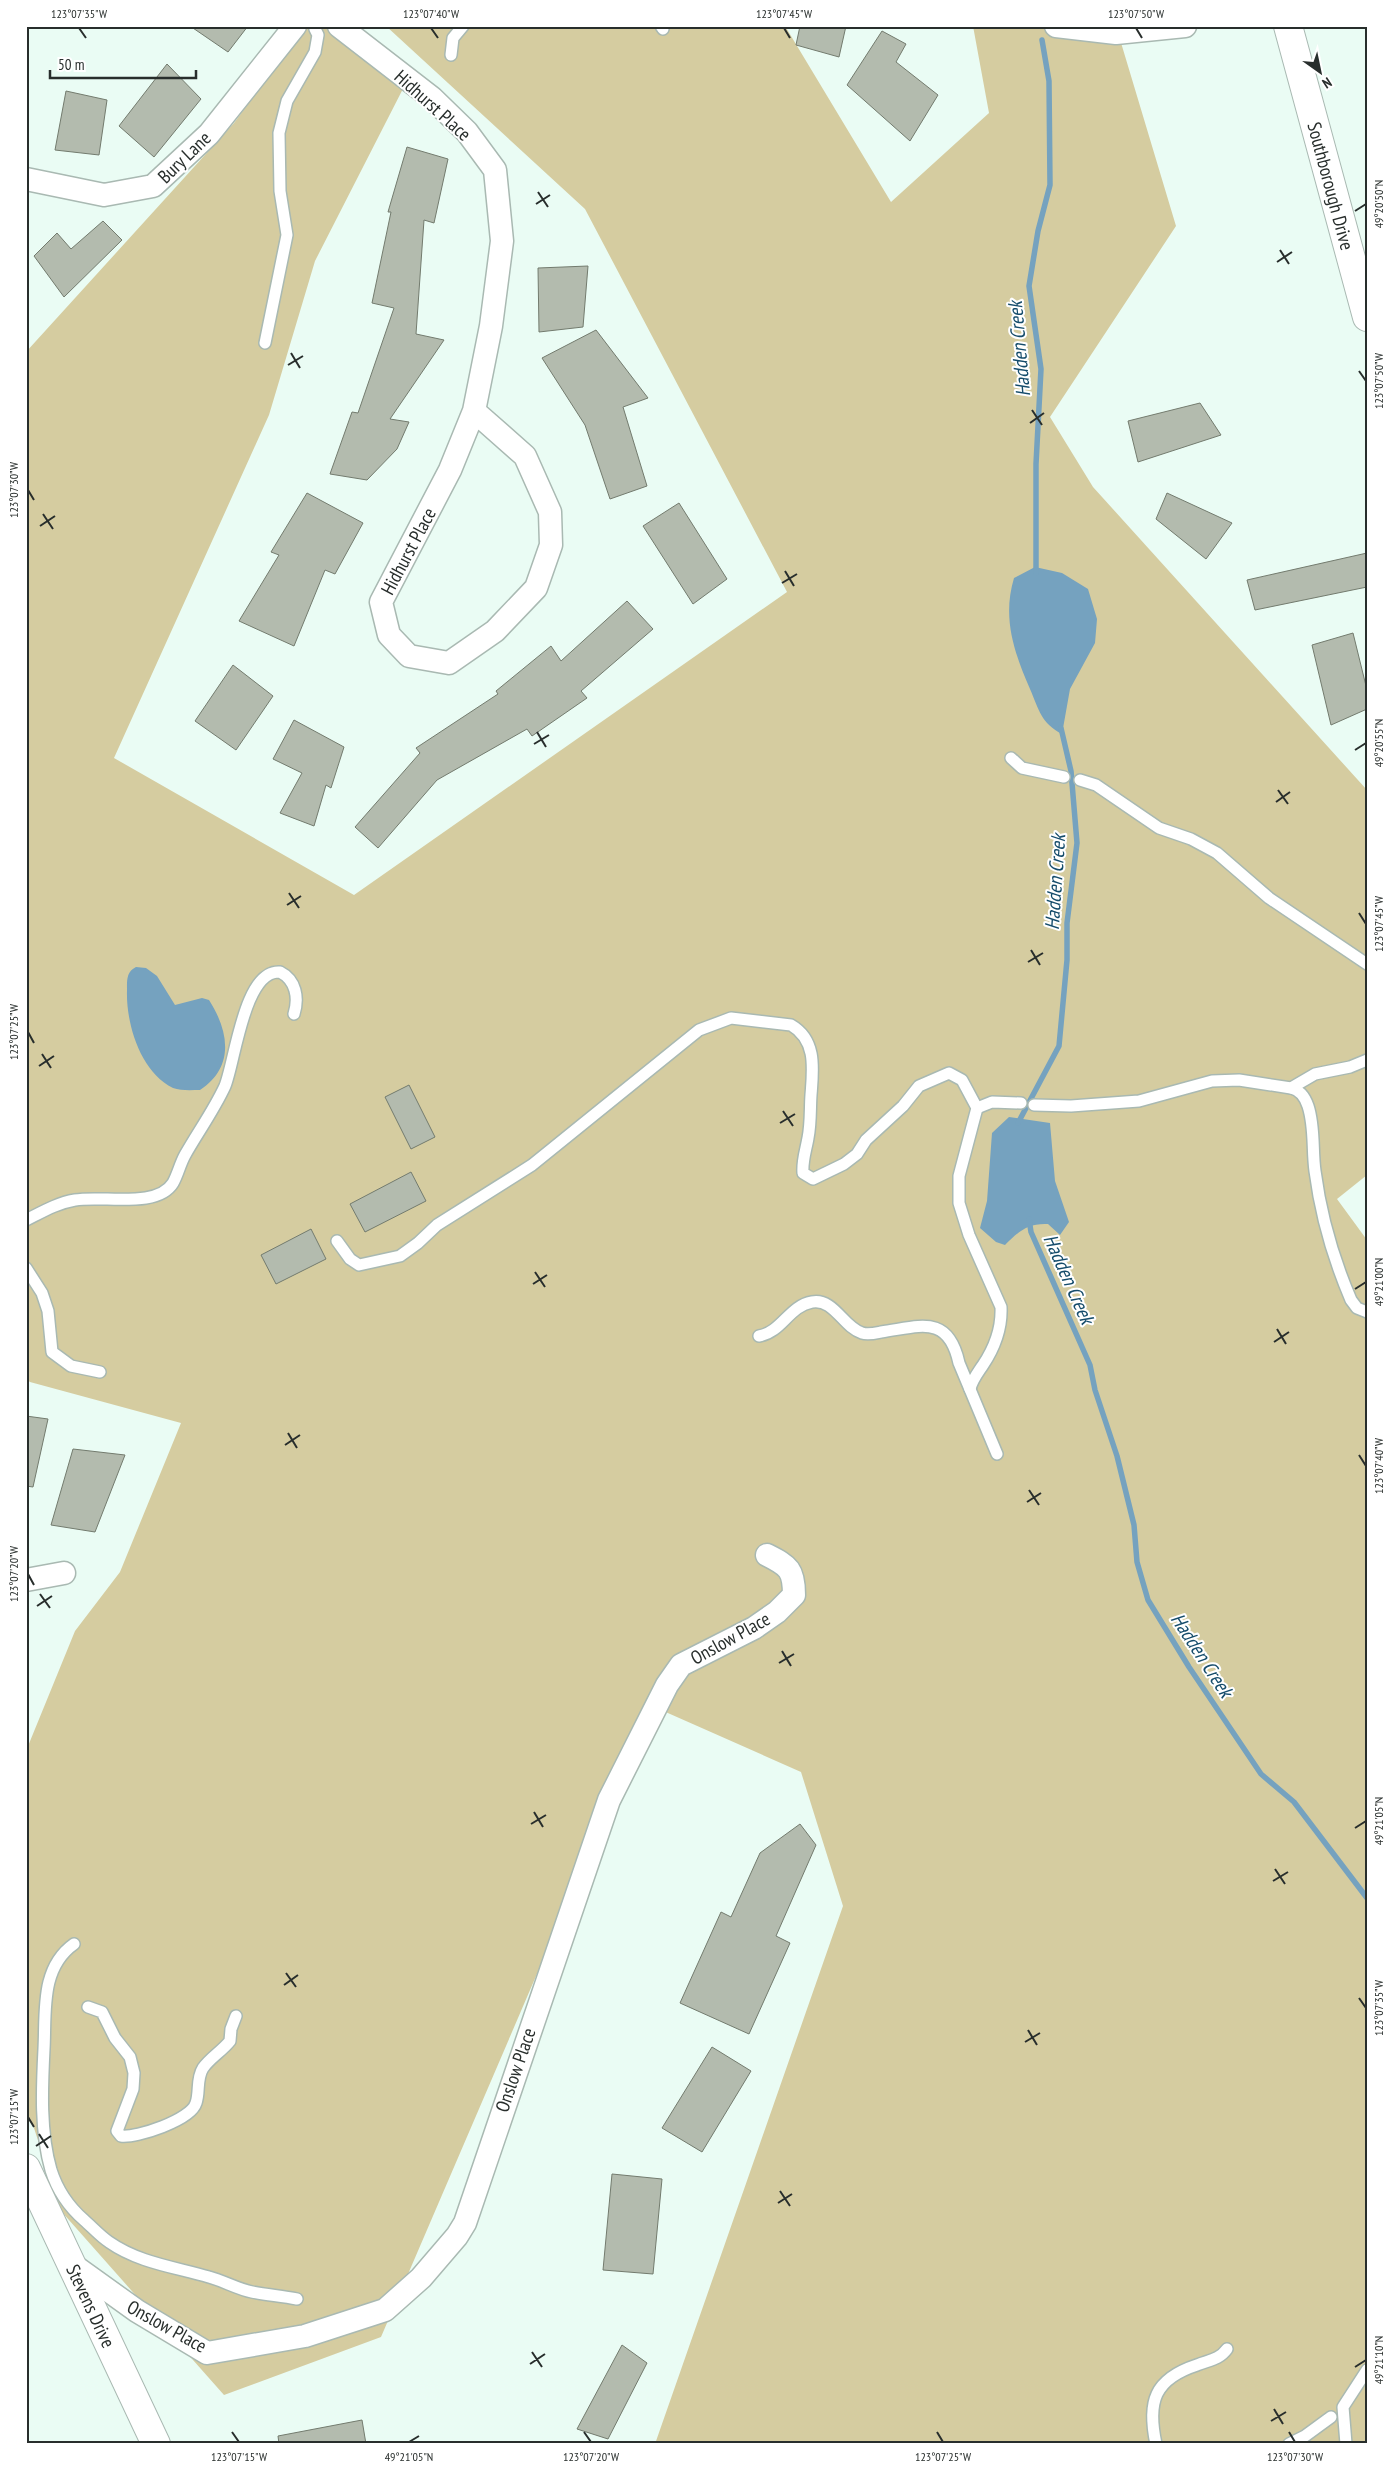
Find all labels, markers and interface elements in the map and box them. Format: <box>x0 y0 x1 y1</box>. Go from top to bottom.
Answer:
text: 123°07'35"W <box>51 6 107 21</box>
text: 123°07'40"W <box>403 6 459 21</box>
text: 123°07'45"W <box>756 6 812 21</box>
text: 123°07'50"W <box>1108 6 1164 21</box>
scale bar <box>50 48 196 80</box>
north arrow <box>1296 48 1346 98</box>
text: 50 m <box>58 55 84 74</box>
street label: Hidhurst Place <box>390 64 476 146</box>
text: N <box>1319 73 1335 93</box>
street label: Southborough Drive <box>1302 119 1360 253</box>
street label: Bury Lane <box>152 126 216 188</box>
text: 49°20'50"N <box>1371 180 1386 228</box>
water label: Hadden Creek <box>1002 298 1036 398</box>
text: 123°07'50"W <box>1371 353 1386 409</box>
text: 123°07'30"W <box>6 462 21 518</box>
street label: Hidhurst Place <box>375 503 441 599</box>
text: 49°20'55"N <box>1371 719 1386 767</box>
water label: Hadden Creek <box>1039 831 1071 931</box>
text: 123°07'45"W <box>1371 896 1386 952</box>
text: 123°07'25"W <box>6 1004 21 1060</box>
water label: Hadden Creek <box>1038 1230 1101 1330</box>
text: 49°21'00"N <box>1371 1258 1386 1306</box>
text: 123°07'40"W <box>1371 1438 1386 1494</box>
text: 123°07'20"W <box>6 1546 21 1602</box>
street label: Onslow Place <box>686 1606 774 1670</box>
water label: Hadden Creek <box>1165 1608 1240 1704</box>
text: 49°21'05"N <box>1371 1797 1386 1845</box>
text: 123°07'35"W <box>1371 1980 1386 2036</box>
street label: Onslow Place <box>489 2025 541 2115</box>
text: 123°07'15"W <box>6 2089 21 2145</box>
street label: Stevens Drive <box>61 2260 121 2352</box>
street label: Onslow Place <box>123 2294 211 2358</box>
text: 49°21'10"N <box>1371 2336 1386 2384</box>
text: 123°07'15"W <box>211 2449 267 2464</box>
text: 49°21'05"N <box>385 2449 433 2464</box>
text: 123°07'20"W <box>563 2449 619 2464</box>
text: 123°07'25"W <box>915 2449 971 2464</box>
text: 123°07'30"W <box>1267 2449 1323 2464</box>

